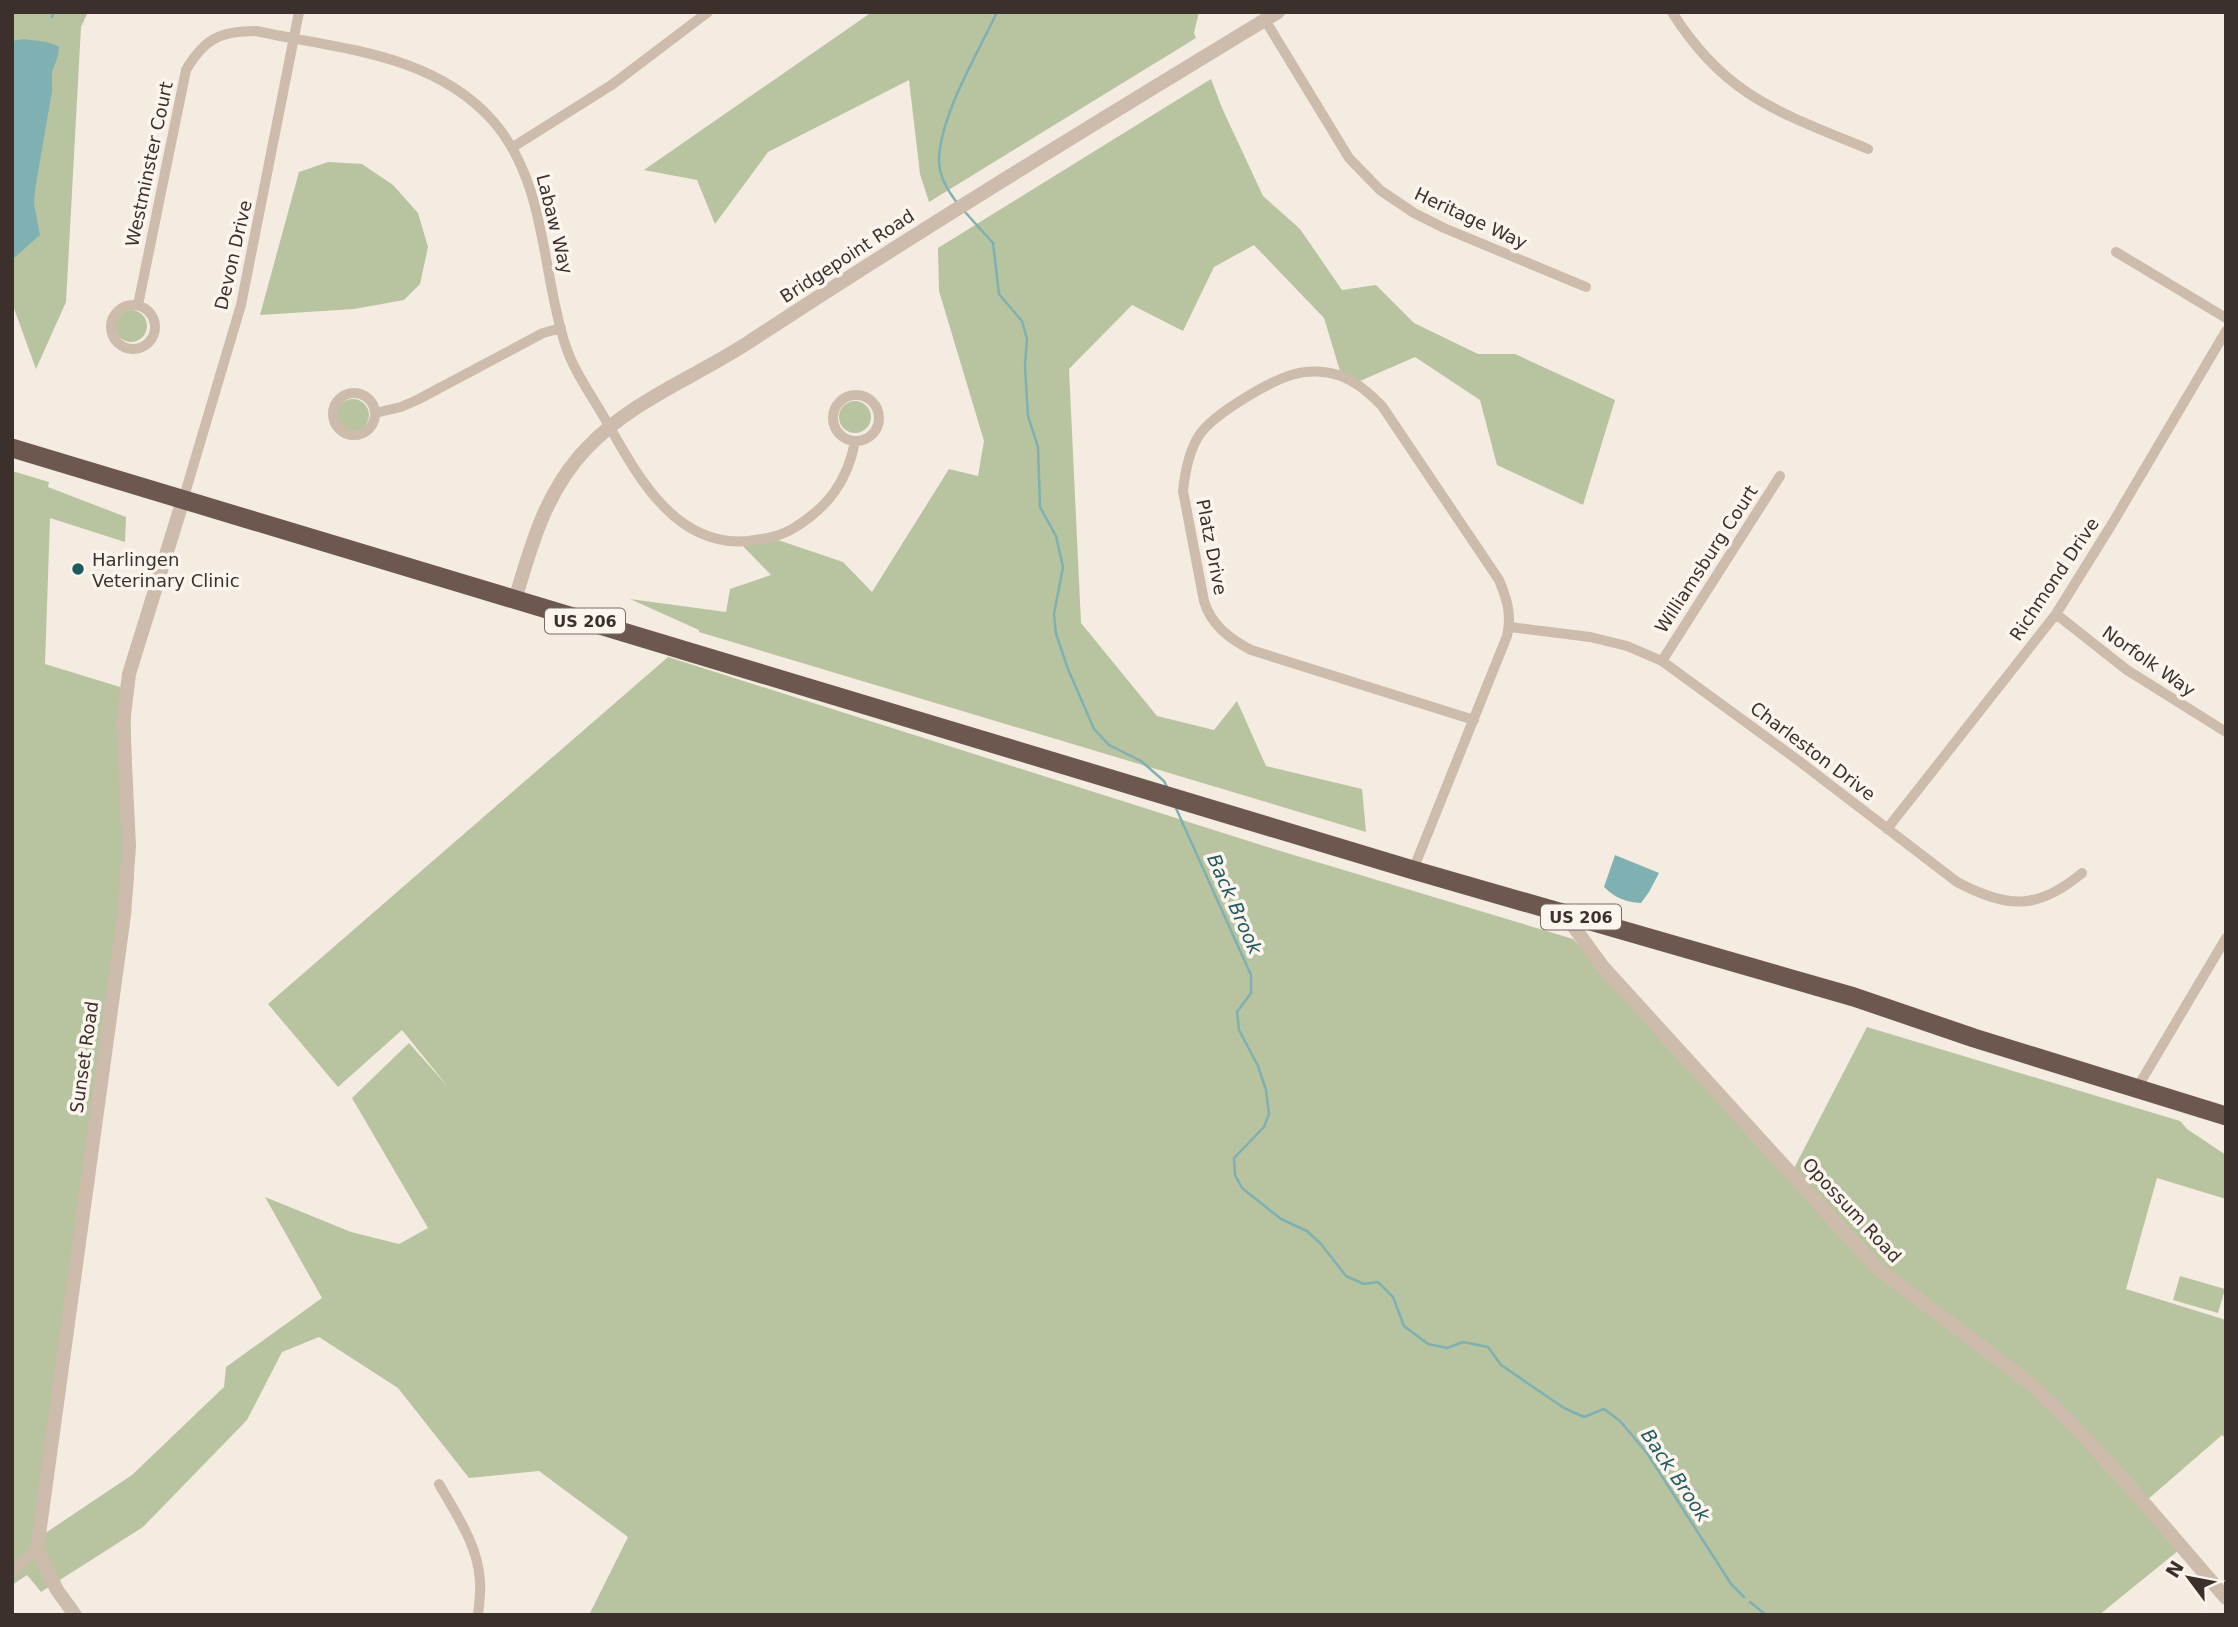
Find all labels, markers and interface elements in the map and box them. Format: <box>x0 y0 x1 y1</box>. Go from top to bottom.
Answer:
street label: Westminster Court <box>121 80 177 248</box>
street label: Labaw Way <box>532 172 578 276</box>
street label: Heritage Way <box>1411 183 1531 253</box>
street label: Devon Drive <box>210 198 256 312</box>
street label: Bridgepoint Road <box>776 205 918 307</box>
street label: Williamsburg Court <box>1650 481 1762 637</box>
street label: Platz Drive <box>1192 497 1232 597</box>
street label: Richmond Drive <box>2005 513 2103 645</box>
place label: Harlingen Veterinary Clinic <box>92 549 240 591</box>
marker: Harlingen Veterinary Clinic <box>70 561 86 577</box>
road number: US 206 <box>545 608 625 634</box>
street label: Norfolk Way <box>2098 621 2200 701</box>
street label: Charleston Drive <box>1746 697 1880 805</box>
water label: Back Brook <box>1203 851 1267 958</box>
road number: US 206 <box>1541 904 1621 930</box>
street label: Sunset Road <box>66 1000 102 1114</box>
street label: Opossum Road <box>1798 1153 1906 1267</box>
water label: Back Brook <box>1637 1424 1716 1526</box>
north arrow <box>2154 1543 2224 1613</box>
text: N <box>2161 1556 2188 1582</box>

